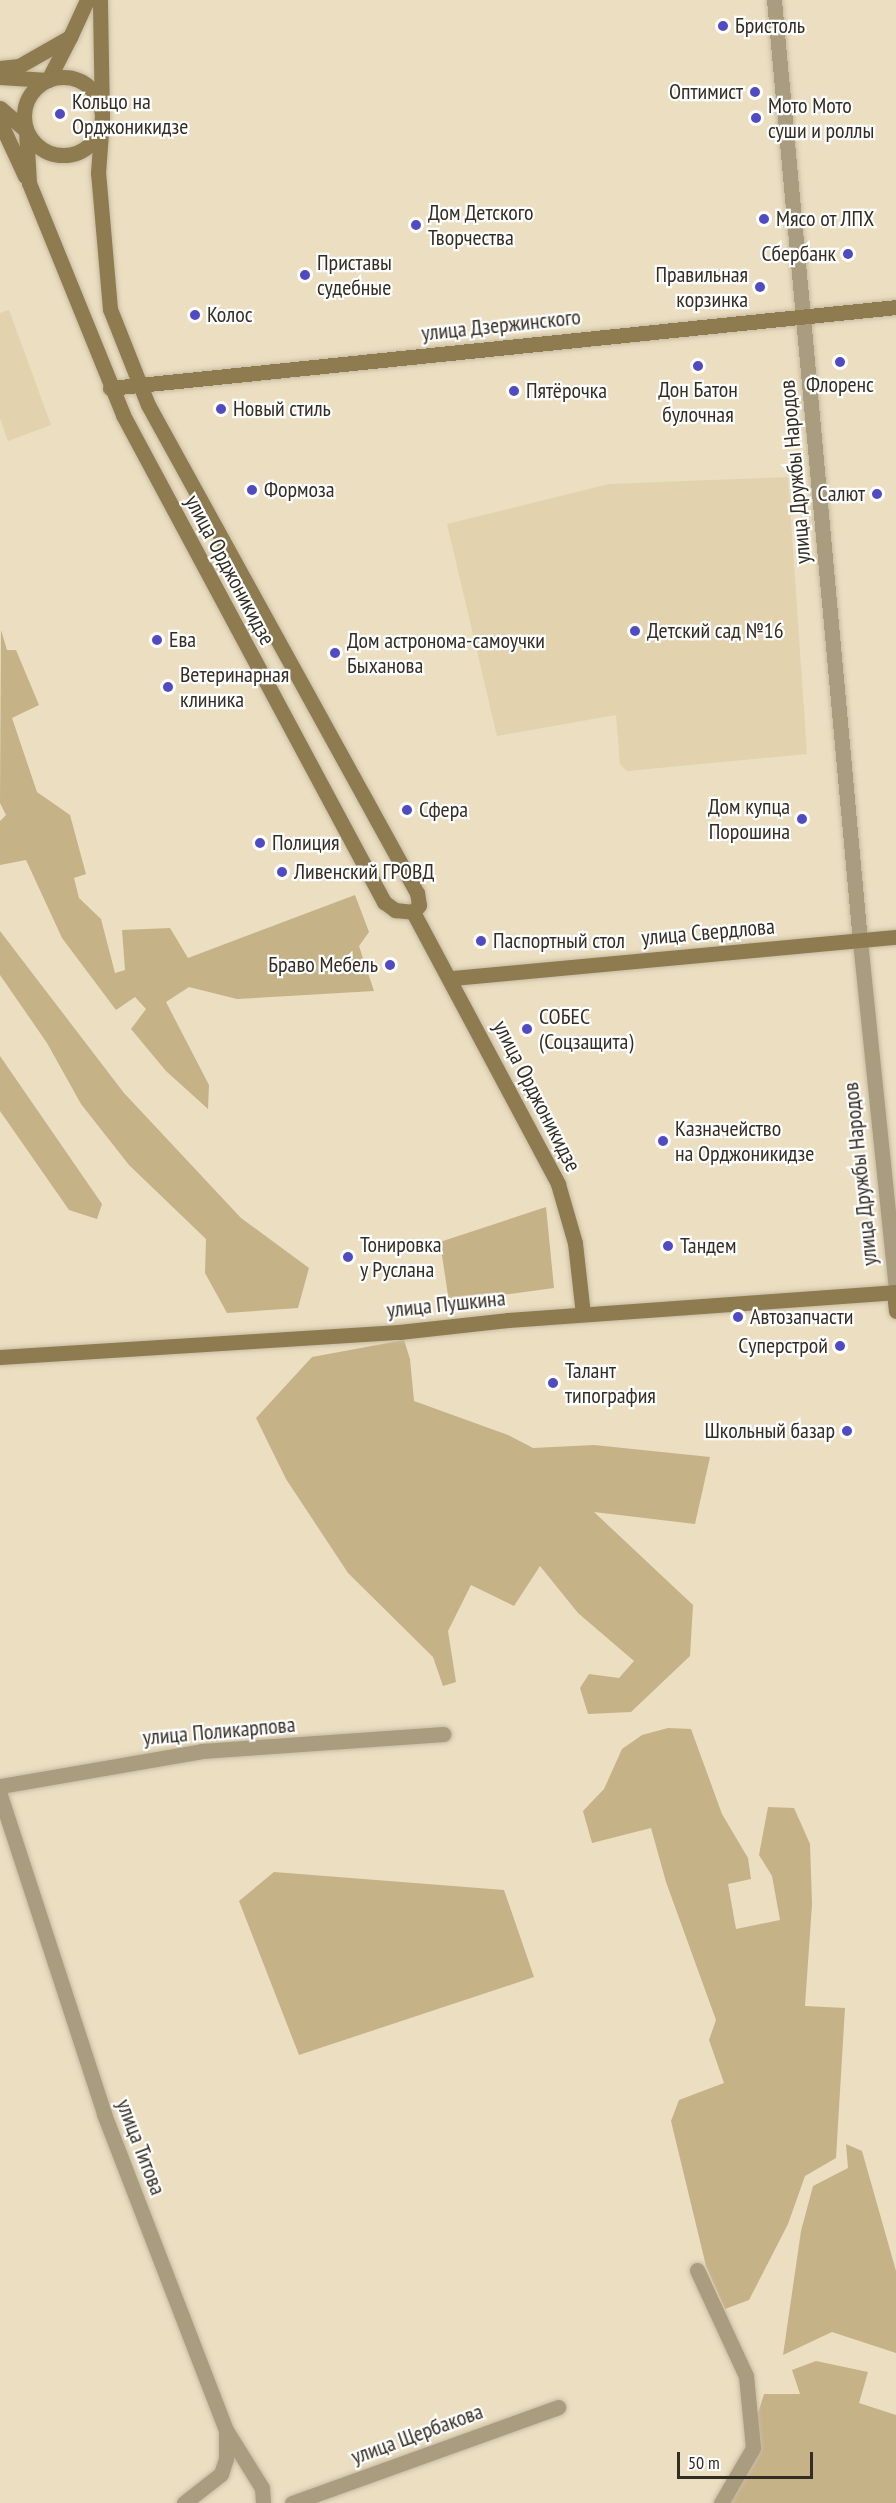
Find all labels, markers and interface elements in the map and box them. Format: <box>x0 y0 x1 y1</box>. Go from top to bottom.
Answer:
place label: Бристоль <box>735 13 805 39</box>
marker: Бристоль <box>716 19 730 33</box>
place label: Оптимист <box>669 79 743 105</box>
marker: Оптимист <box>748 85 762 99</box>
place label: Кольцо на Орджоникидзе <box>72 88 188 140</box>
place label: Мото Мото суши и роллы <box>768 92 874 144</box>
marker: Кольцо на Орджоникидзе <box>53 107 67 121</box>
marker: Мото Мото суши и роллы <box>749 111 763 125</box>
place label: Дом Детского Творчества <box>428 199 534 250</box>
place label: Мясо от ЛПХ <box>776 206 875 232</box>
marker: Мясо от ЛПХ <box>757 212 771 226</box>
marker: Дом Детского Творчества <box>409 218 423 232</box>
place label: Сбербанк <box>761 241 836 267</box>
marker: Сбербанк <box>841 247 855 261</box>
place label: Приставы судебные <box>317 249 392 300</box>
place label: Правильная корзинка <box>655 261 748 312</box>
marker: Приставы судебные <box>298 268 312 282</box>
marker: Правильная корзинка <box>753 280 767 294</box>
place label: Колос <box>207 302 253 328</box>
street label: улица Дзержинского <box>420 303 582 347</box>
marker: Колос <box>188 308 202 322</box>
marker: Флоренс <box>833 355 847 369</box>
marker: Дон Батон булочная <box>691 359 705 373</box>
place label: Флоренс <box>806 372 874 398</box>
place label: Дон Батон булочная <box>658 376 738 428</box>
place label: Пятёрочка <box>526 378 607 404</box>
street label: улица Дружбы Народов <box>774 379 816 565</box>
marker: Пятёрочка <box>507 384 521 398</box>
place label: Новый стиль <box>233 396 331 422</box>
marker: Новый стиль <box>214 402 228 416</box>
place label: Формоза <box>264 477 335 503</box>
place label: Салют <box>818 481 865 507</box>
marker: Формоза <box>245 483 259 497</box>
marker: Салют <box>870 487 884 501</box>
street label: улица Орджоникидзе <box>179 490 281 650</box>
place label: Детский сад №16 <box>647 618 784 644</box>
marker: Детский сад №16 <box>628 624 642 638</box>
place label: Ева <box>169 627 196 653</box>
place label: Дом астронома-самоучки Быханова <box>347 627 545 678</box>
marker: Ева <box>150 633 164 647</box>
marker: Дом астронома-самоучки Быханова <box>328 646 342 660</box>
place label: Ветеринарная клиника <box>180 661 289 712</box>
marker: Ветеринарная клиника <box>161 680 175 694</box>
place label: Дом купца Порошина <box>708 793 790 844</box>
place label: Сфера <box>419 797 468 823</box>
marker: Сфера <box>400 803 414 817</box>
marker: Дом купца Порошина <box>795 812 809 826</box>
place label: Полиция <box>272 830 340 856</box>
marker: Полиция <box>253 836 267 850</box>
place label: Ливенский ГРОВД <box>294 859 434 885</box>
marker: Ливенский ГРОВД <box>275 865 289 879</box>
street label: улица Свердлова <box>640 913 776 951</box>
place label: Паспортный стол <box>493 928 625 954</box>
marker: Паспортный стол <box>474 934 488 948</box>
place label: Браво Мебель <box>268 952 378 978</box>
marker: Браво Мебель <box>383 958 397 972</box>
place label: СОБЕС (Соцзащита) <box>539 1003 633 1054</box>
street label: улица Орджоникидзе <box>488 1016 586 1176</box>
marker: СОБЕС (Соцзащита) <box>520 1022 534 1036</box>
street label: улица Дружбы Народов <box>837 1081 883 1267</box>
place label: Казначейство на Орджоникидзе <box>675 1115 814 1166</box>
marker: Казначейство на Орджоникидзе <box>656 1134 670 1148</box>
place label: Тонировка у Руслана <box>360 1231 442 1282</box>
place label: Тандем <box>680 1233 736 1259</box>
marker: Тандем <box>661 1239 675 1253</box>
marker: Тонировка у Руслана <box>341 1250 355 1264</box>
street label: улица Пушкина <box>385 1285 507 1323</box>
place label: Автозапчасти <box>750 1304 853 1330</box>
marker: Автозапчасти <box>731 1310 745 1324</box>
place label: Суперстрой <box>738 1333 828 1359</box>
marker: Суперстрой <box>833 1339 847 1353</box>
place label: Талант типография <box>565 1357 656 1408</box>
marker: Талант типография <box>546 1376 560 1390</box>
place label: Школьный базар <box>704 1418 835 1444</box>
marker: Школьный базар <box>840 1424 854 1438</box>
street label: улица Поликарпова <box>142 1711 296 1751</box>
street label: улица Титова <box>111 2095 171 2199</box>
street label: улица Щербакова <box>348 2398 486 2470</box>
scale bar <box>680 2440 816 2478</box>
text: 50 m <box>688 2451 720 2474</box>

